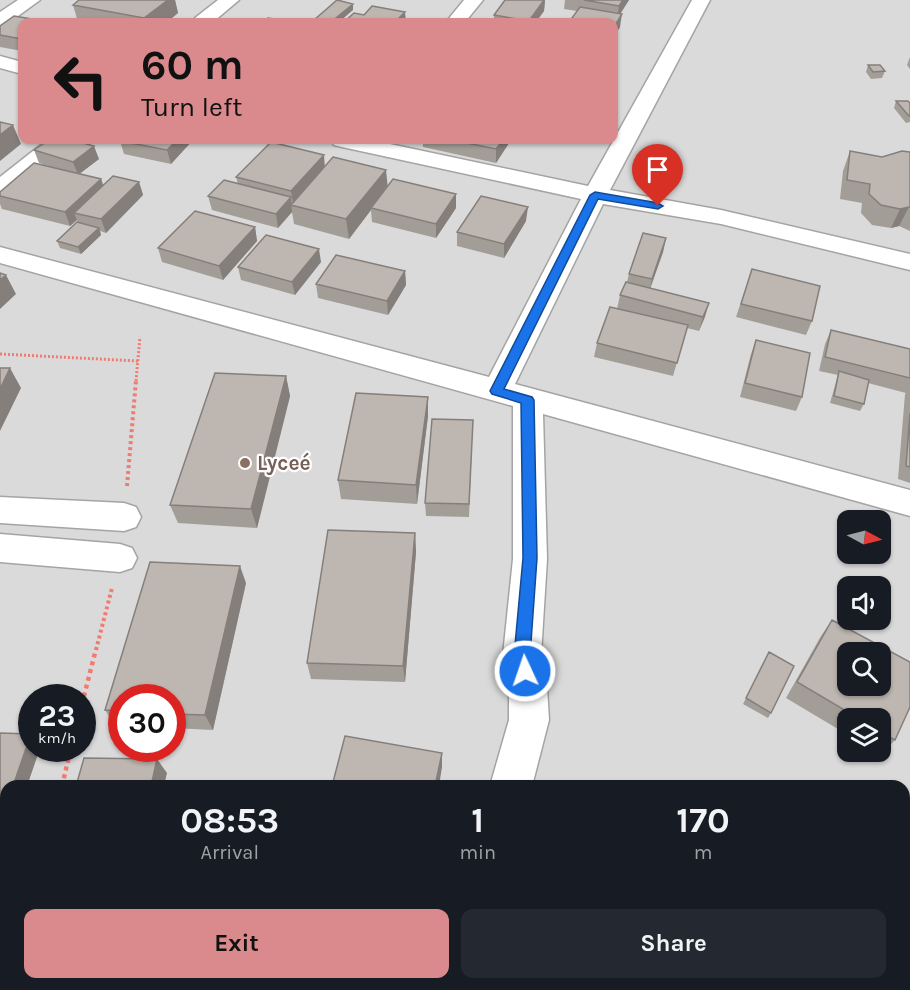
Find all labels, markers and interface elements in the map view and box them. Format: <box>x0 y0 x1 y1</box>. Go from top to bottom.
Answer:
text: 60 m <box>141 40 244 90</box>
icon: left <box>42 42 120 120</box>
text: Turn left <box>141 91 242 123</box>
pin <box>632 144 683 206</box>
icon: arrive <box>641 153 674 186</box>
place label: Lyceé <box>257 451 311 475</box>
marker: Lyceé <box>238 456 252 470</box>
north arrow <box>837 510 891 564</box>
map controls <box>837 510 891 762</box>
button: sound <box>837 576 891 630</box>
position arrow <box>493 639 557 703</box>
button: search <box>837 642 891 696</box>
speed limit sign: 30 <box>108 684 186 762</box>
text: 23 <box>39 698 75 734</box>
button: layers <box>837 708 891 762</box>
text: km/h <box>38 729 76 747</box>
text: 08:53 <box>180 799 279 841</box>
text: 1 <box>471 799 484 841</box>
text: 170 <box>676 799 730 841</box>
text: Arrival <box>200 841 259 864</box>
text: min <box>459 841 496 864</box>
text: m <box>694 841 712 864</box>
button: Exit <box>24 909 449 978</box>
button: Share <box>461 909 886 978</box>

